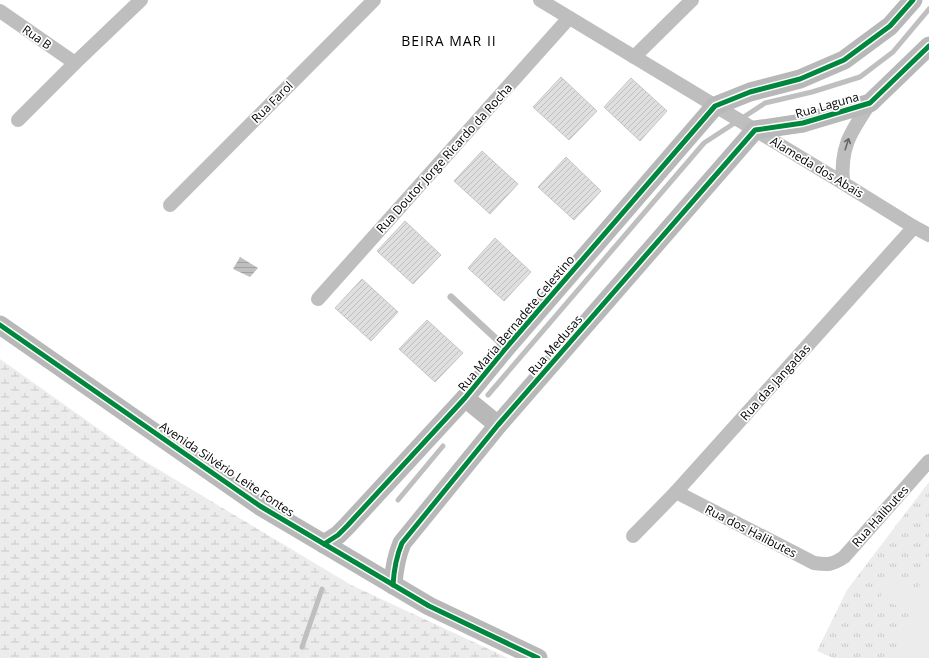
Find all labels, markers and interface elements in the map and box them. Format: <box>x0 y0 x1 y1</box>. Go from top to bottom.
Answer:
street label: Rua B <box>19 21 55 53</box>
district label: BEIRA MAR II <box>401 31 497 50</box>
street label: Rua Farol <box>247 77 297 127</box>
street label: Rua Doutor Jorge Ricardo da Rocha <box>372 79 516 237</box>
street label: Rua Laguna <box>793 88 861 122</box>
street label: Alameda dos Abais <box>767 132 867 202</box>
one-way arrow <box>844 138 851 151</box>
street label: Rua Maria Bernadete Celestino <box>454 251 578 395</box>
street label: Rua Medusas <box>524 311 586 379</box>
street label: Rua das Jangadas <box>736 340 814 424</box>
street label: Avenida Silvério Leite Fontes <box>156 417 298 521</box>
street label: Rua Halibutes <box>848 481 912 551</box>
street label: Rua dos Halibutes <box>702 501 800 562</box>

